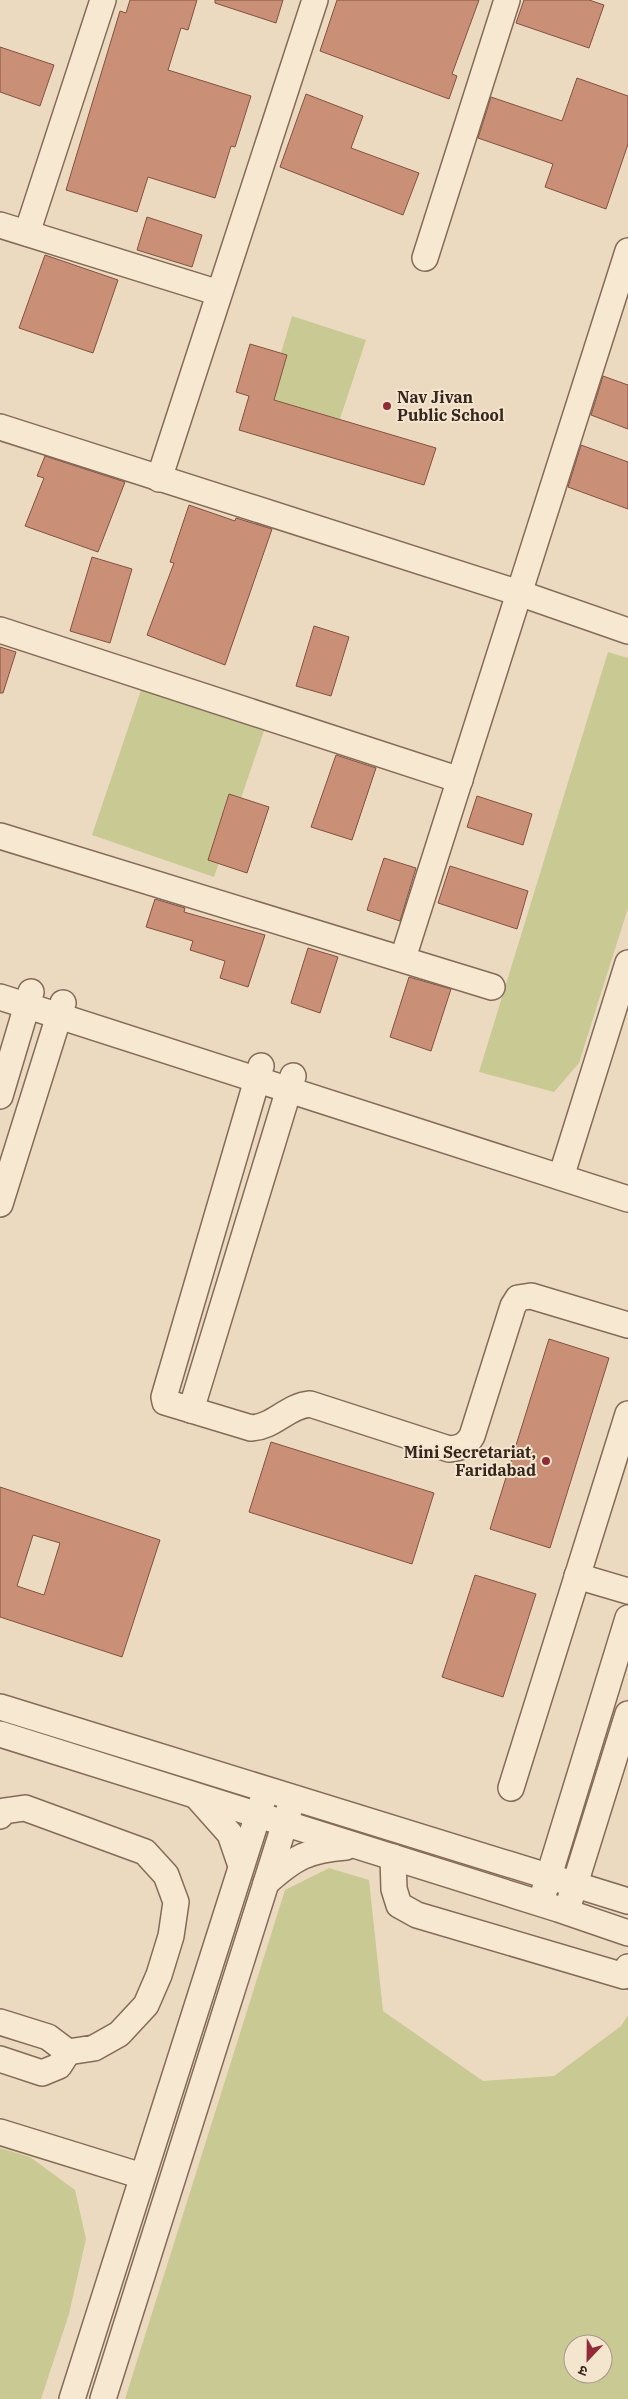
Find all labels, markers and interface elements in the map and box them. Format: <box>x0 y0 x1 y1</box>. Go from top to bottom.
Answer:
place label: Nav Jivan Public School <box>397 387 504 425</box>
marker: Nav Jivan Public School <box>381 400 393 412</box>
place label: Mini Secretariat, Faridabad <box>404 1442 536 1480</box>
marker: Mini Secretariat, Faridabad <box>540 1455 552 1467</box>
north arrow <box>563 2334 613 2384</box>
text: उ <box>575 2361 590 2381</box>

